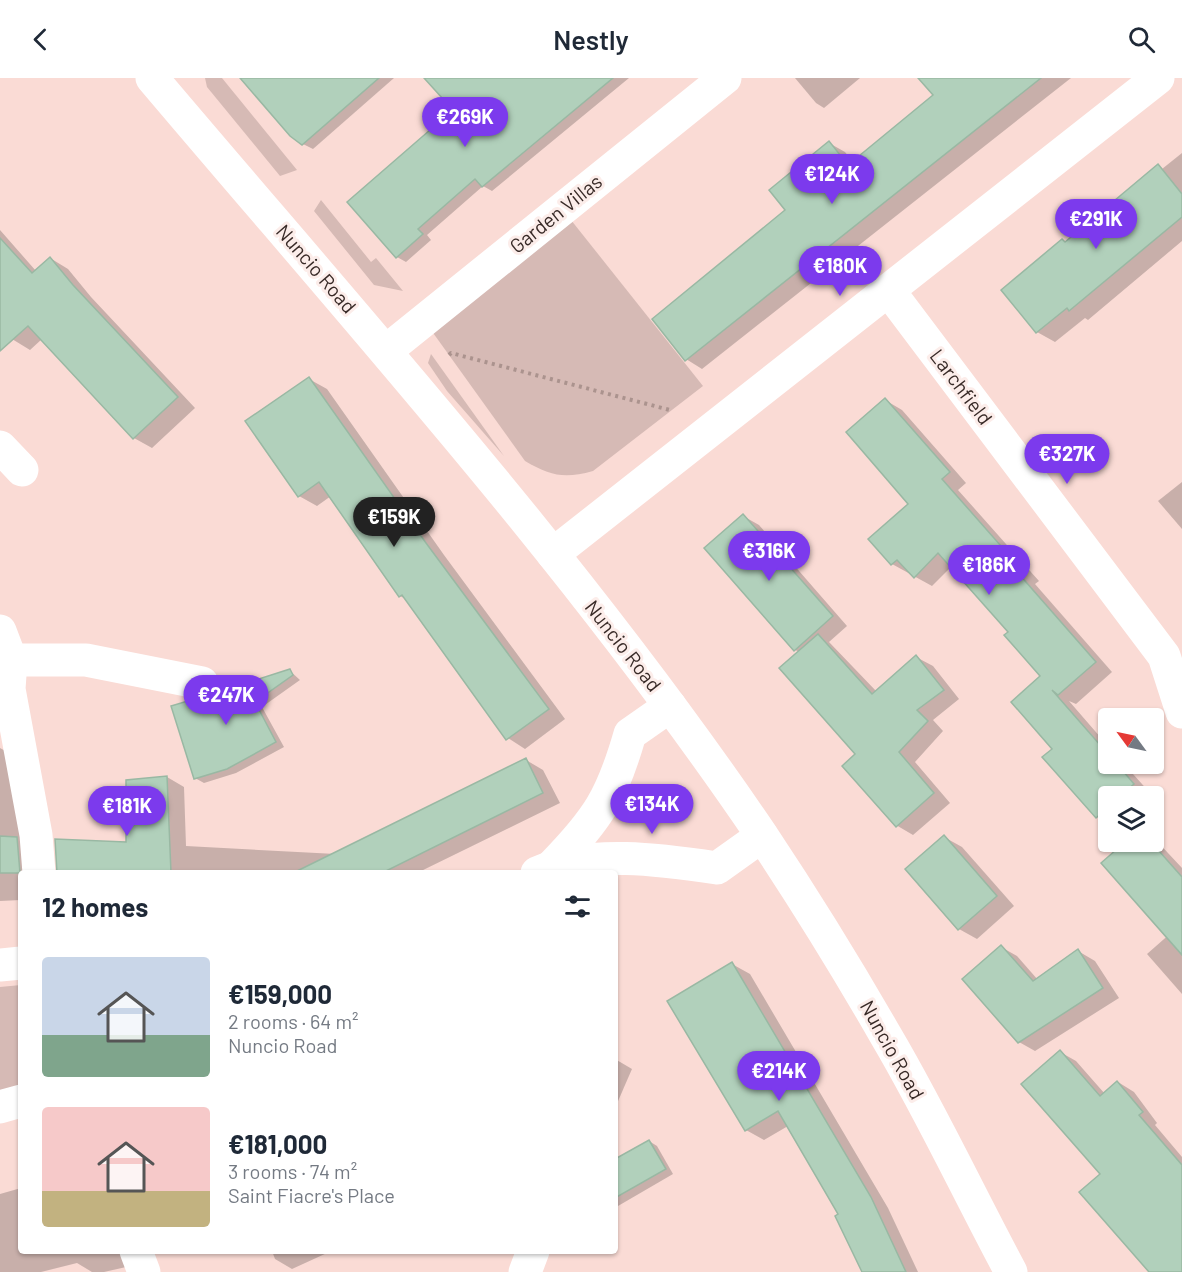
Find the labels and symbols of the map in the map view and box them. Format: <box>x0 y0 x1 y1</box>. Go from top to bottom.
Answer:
pin: €269K <box>423 97 507 148</box>
pin: €124K <box>790 154 874 205</box>
street label: Garden Villas <box>504 169 606 258</box>
pin: €291K <box>1054 199 1138 250</box>
street label: Nuncio Road <box>272 219 362 318</box>
pin: €180K <box>798 246 882 297</box>
street label: Larchfield <box>926 344 998 429</box>
pin: €327K <box>1025 434 1109 485</box>
pin: €159K <box>352 497 436 548</box>
pin: €316K <box>727 531 811 582</box>
pin: €186K <box>947 545 1031 596</box>
street label: Nuncio Road <box>581 595 667 696</box>
pin: €247K <box>184 675 268 726</box>
north arrow <box>1098 708 1164 774</box>
pin: €134K <box>610 784 694 835</box>
pin: €181K <box>85 786 169 837</box>
street label: Nuncio Road <box>856 996 930 1103</box>
pin: €214K <box>737 1051 821 1102</box>

